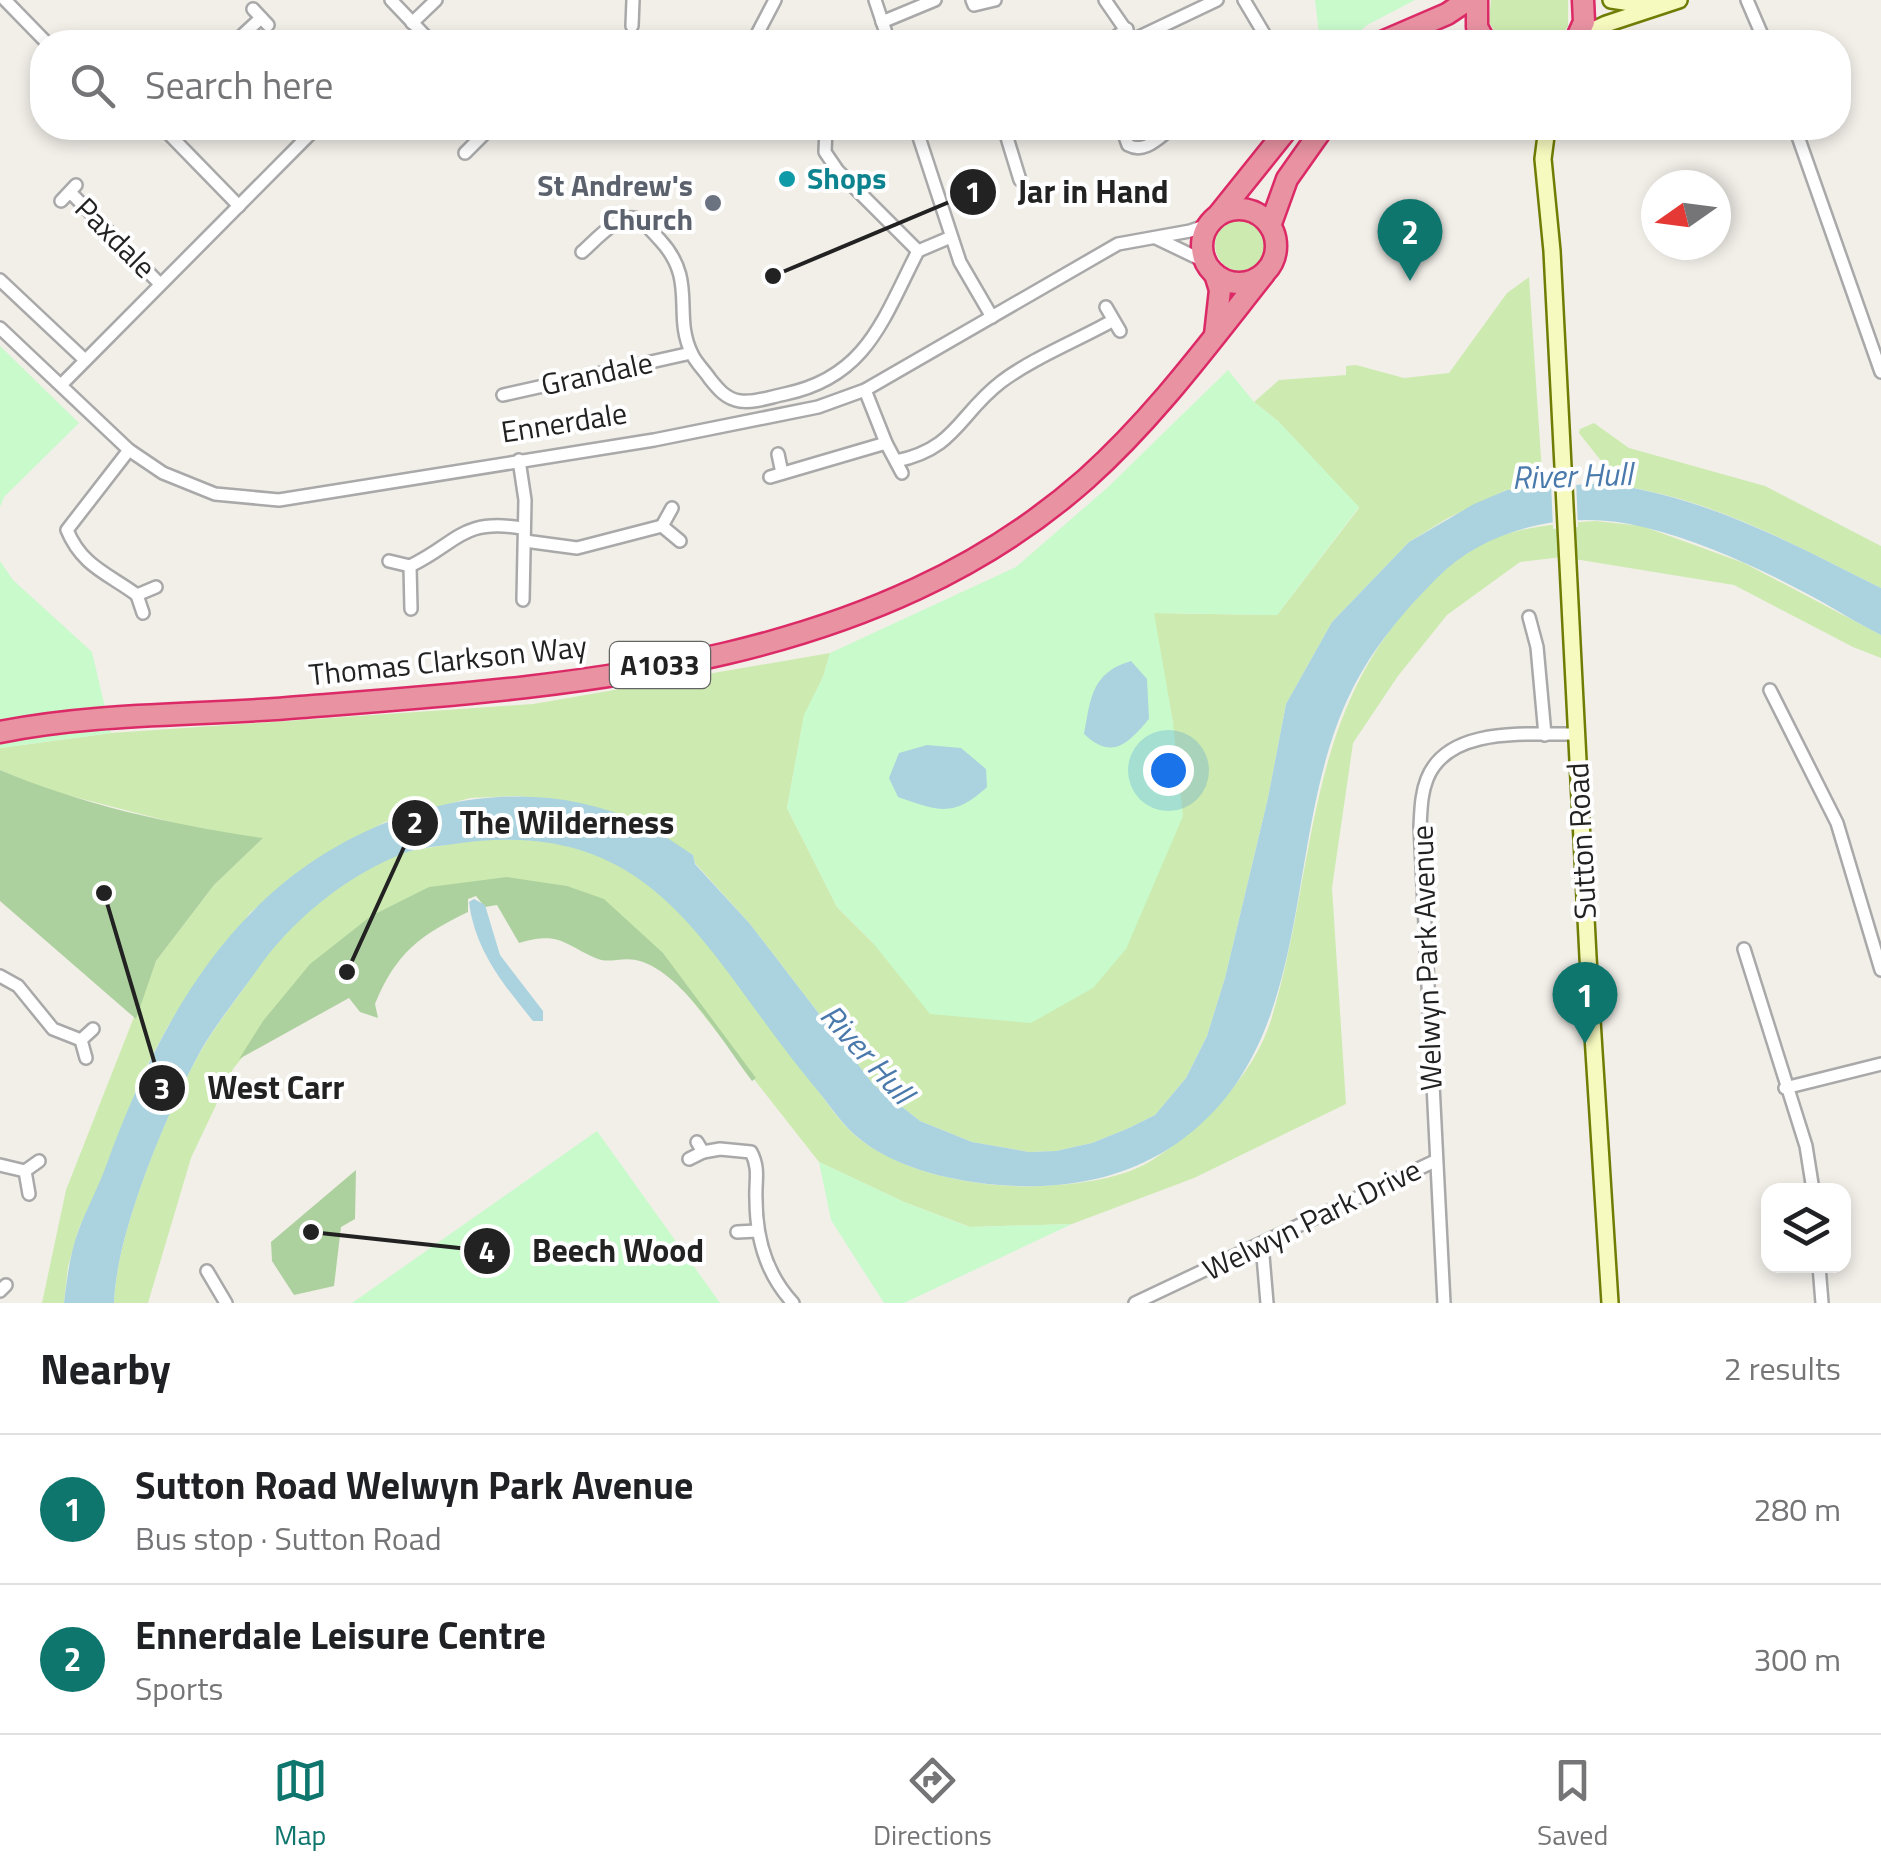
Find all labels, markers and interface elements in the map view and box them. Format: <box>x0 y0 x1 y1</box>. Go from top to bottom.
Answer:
search box <box>30 30 1851 140</box>
text: Search here <box>145 56 333 114</box>
icon: search <box>65 58 120 113</box>
place label: Shops <box>807 155 886 201</box>
callout: Jar in Hand <box>948 161 1189 223</box>
place label: St Andrew's Church <box>537 162 693 242</box>
text: Jar in Hand <box>1017 167 1169 215</box>
marker: Shops <box>776 168 798 190</box>
text: 1 <box>965 168 981 214</box>
north arrow <box>1641 170 1731 260</box>
street label: Paxdale <box>65 186 167 288</box>
marker: St Andrew's Church <box>702 192 724 214</box>
pin: 2 <box>1378 198 1442 281</box>
street label: Grandale <box>537 339 657 407</box>
street label: Ennerdale <box>498 389 630 455</box>
water label: River Hull <box>1511 449 1636 501</box>
street label: Thomas Clarkson Way <box>307 623 589 697</box>
road number: A1033 <box>610 642 710 688</box>
your location <box>1143 745 1194 796</box>
street label: Sutton Road <box>1554 762 1608 921</box>
callout: The Wilderness <box>390 792 695 854</box>
text: The Wilderness <box>460 798 674 846</box>
text: 2 <box>407 799 423 845</box>
street label: Welwyn Park Avenue <box>1398 824 1454 1092</box>
pin: 1 <box>1552 962 1618 1044</box>
water label: River Hull <box>810 993 928 1116</box>
callout: West Carr <box>137 1057 364 1119</box>
text: West Carr <box>208 1063 344 1111</box>
text: 3 <box>154 1065 170 1111</box>
street label: Welwyn Park Drive <box>1195 1146 1428 1292</box>
map controls <box>1761 1183 1851 1273</box>
button: layers <box>1761 1183 1851 1273</box>
callout: Beech Wood <box>462 1220 724 1282</box>
text: Beech Wood <box>532 1226 704 1274</box>
text: 4 <box>479 1228 495 1274</box>
text: Nearby <box>40 1336 171 1400</box>
text: 2 results <box>1724 1344 1841 1392</box>
text: Sutton Road Welwyn Park Avenue <box>135 1456 694 1514</box>
text: 1 <box>64 1485 81 1533</box>
text: 280 m <box>1753 1485 1841 1533</box>
text: Bus stop · Sutton Road <box>135 1514 442 1562</box>
text: Ennerdale Leisure Centre <box>135 1606 546 1664</box>
text: 2 <box>64 1635 81 1683</box>
text: 300 m <box>1753 1635 1841 1683</box>
text: Sports <box>135 1664 223 1712</box>
tab: Map <box>273 1753 328 1856</box>
tab: Directions <box>873 1753 992 1856</box>
tab: Saved <box>1537 1753 1608 1856</box>

